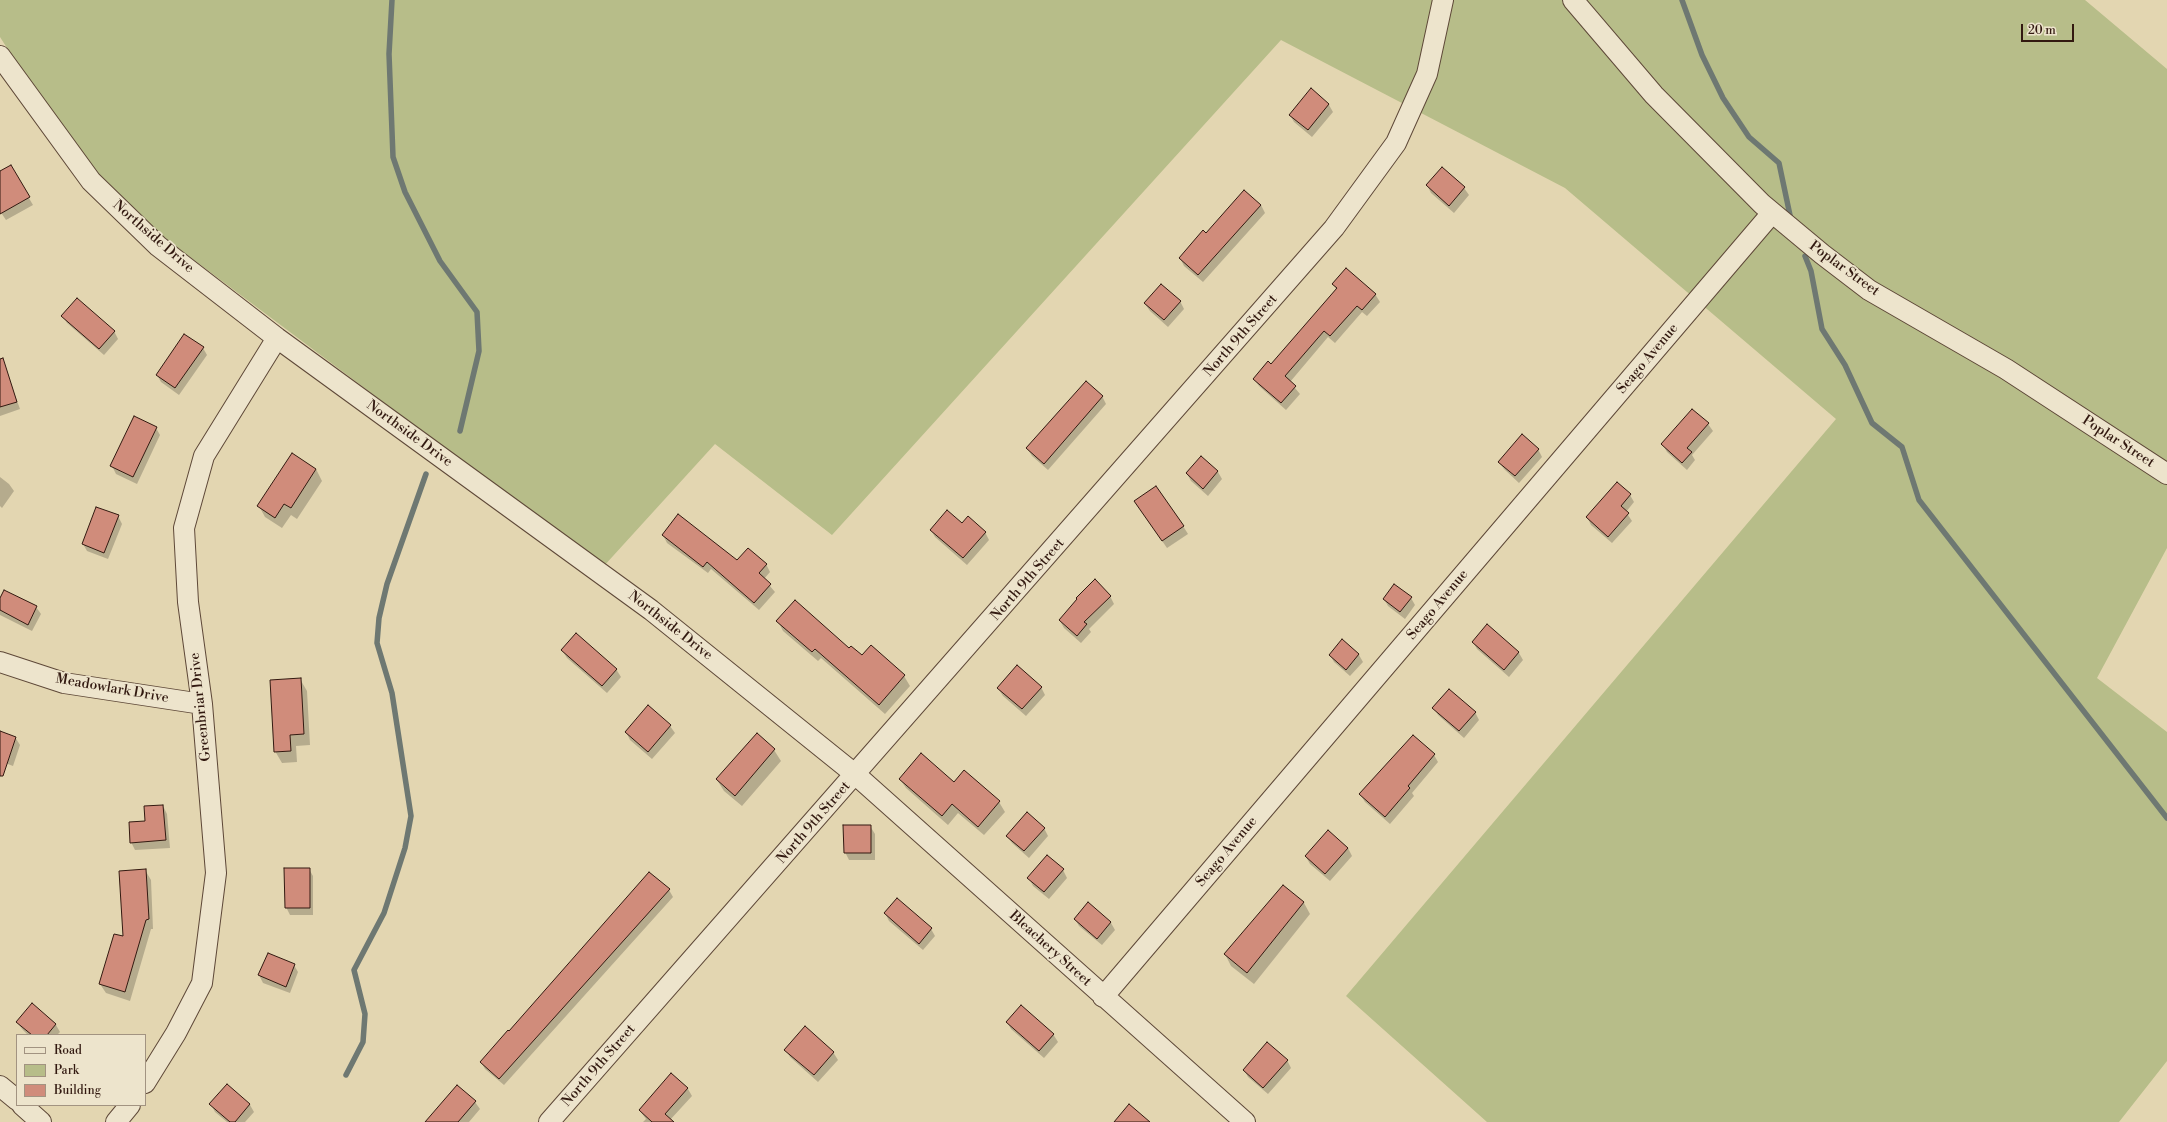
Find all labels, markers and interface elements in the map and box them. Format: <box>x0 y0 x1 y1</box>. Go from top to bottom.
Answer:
scale bar <box>2023 16 2076 42</box>
text: 20 m <box>2028 23 2056 38</box>
street label: Northside Drive <box>109 197 197 277</box>
street label: Poplar Street <box>1806 238 1882 300</box>
street label: North 9th Street <box>1201 291 1281 381</box>
street label: Seago Avenue <box>1614 321 1682 397</box>
street label: Northside Drive <box>363 397 455 471</box>
street label: Poplar Street <box>2079 412 2157 472</box>
street label: North 9th Street <box>988 535 1068 625</box>
street label: Seago Avenue <box>1404 567 1472 643</box>
street label: Northside Drive <box>625 588 715 664</box>
street label: Greenbriar Drive <box>187 652 215 762</box>
street label: Meadowlark Drive <box>54 671 170 707</box>
street label: North 9th Street <box>774 778 854 868</box>
street label: Seago Avenue <box>1193 814 1261 890</box>
street label: Bleachery Street <box>1005 908 1095 990</box>
street label: North 9th Street <box>559 1021 639 1111</box>
legend <box>16 1034 146 1106</box>
text: Road <box>54 1043 82 1058</box>
text: Park <box>54 1063 79 1078</box>
text: Building <box>54 1083 101 1098</box>

